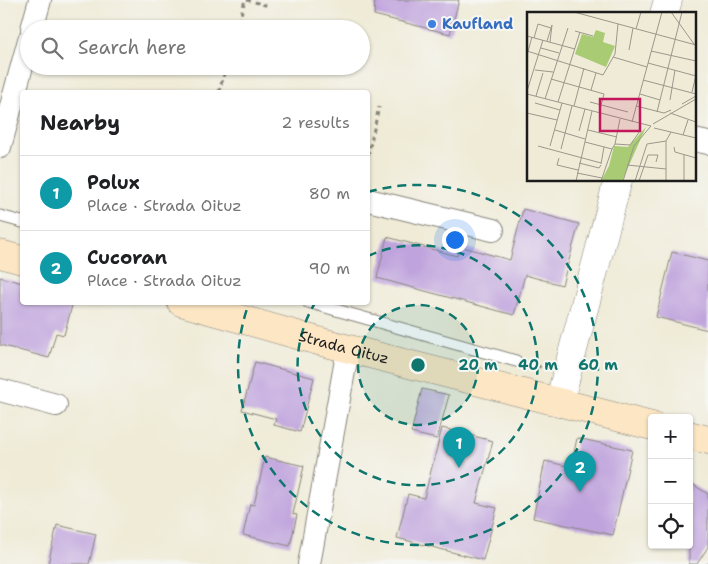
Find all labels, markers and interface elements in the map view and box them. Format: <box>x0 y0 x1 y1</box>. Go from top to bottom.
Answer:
inset map <box>527 12 696 181</box>
place label: Kaufland <box>442 14 513 34</box>
marker: Kaufland <box>426 18 438 30</box>
search box <box>20 20 370 75</box>
icon: search <box>38 34 66 62</box>
text: Search here <box>78 35 187 60</box>
text: Nearby <box>40 109 120 137</box>
text: 2 results <box>281 112 350 133</box>
text: Polux <box>87 170 140 195</box>
text: 1 <box>52 183 60 204</box>
text: 80 m <box>309 183 350 204</box>
text: Place · Strada Oituz <box>87 195 242 216</box>
your location <box>442 227 468 253</box>
text: Cucoran <box>87 245 167 270</box>
text: 2 <box>50 258 62 279</box>
text: 90 m <box>309 258 350 279</box>
text: Place · Strada Oituz <box>87 270 242 291</box>
street label: Strada Oituz <box>296 326 391 369</box>
text: 20 m <box>458 355 498 375</box>
text: 40 m <box>518 355 558 375</box>
text: 60 m <box>578 355 618 375</box>
centre of rings <box>409 356 427 374</box>
map controls <box>648 414 693 549</box>
button: + <box>648 414 693 459</box>
pin: 1 <box>443 427 475 468</box>
pin: 2 <box>564 451 596 492</box>
button: − <box>648 459 693 504</box>
button: locate <box>648 504 693 549</box>

